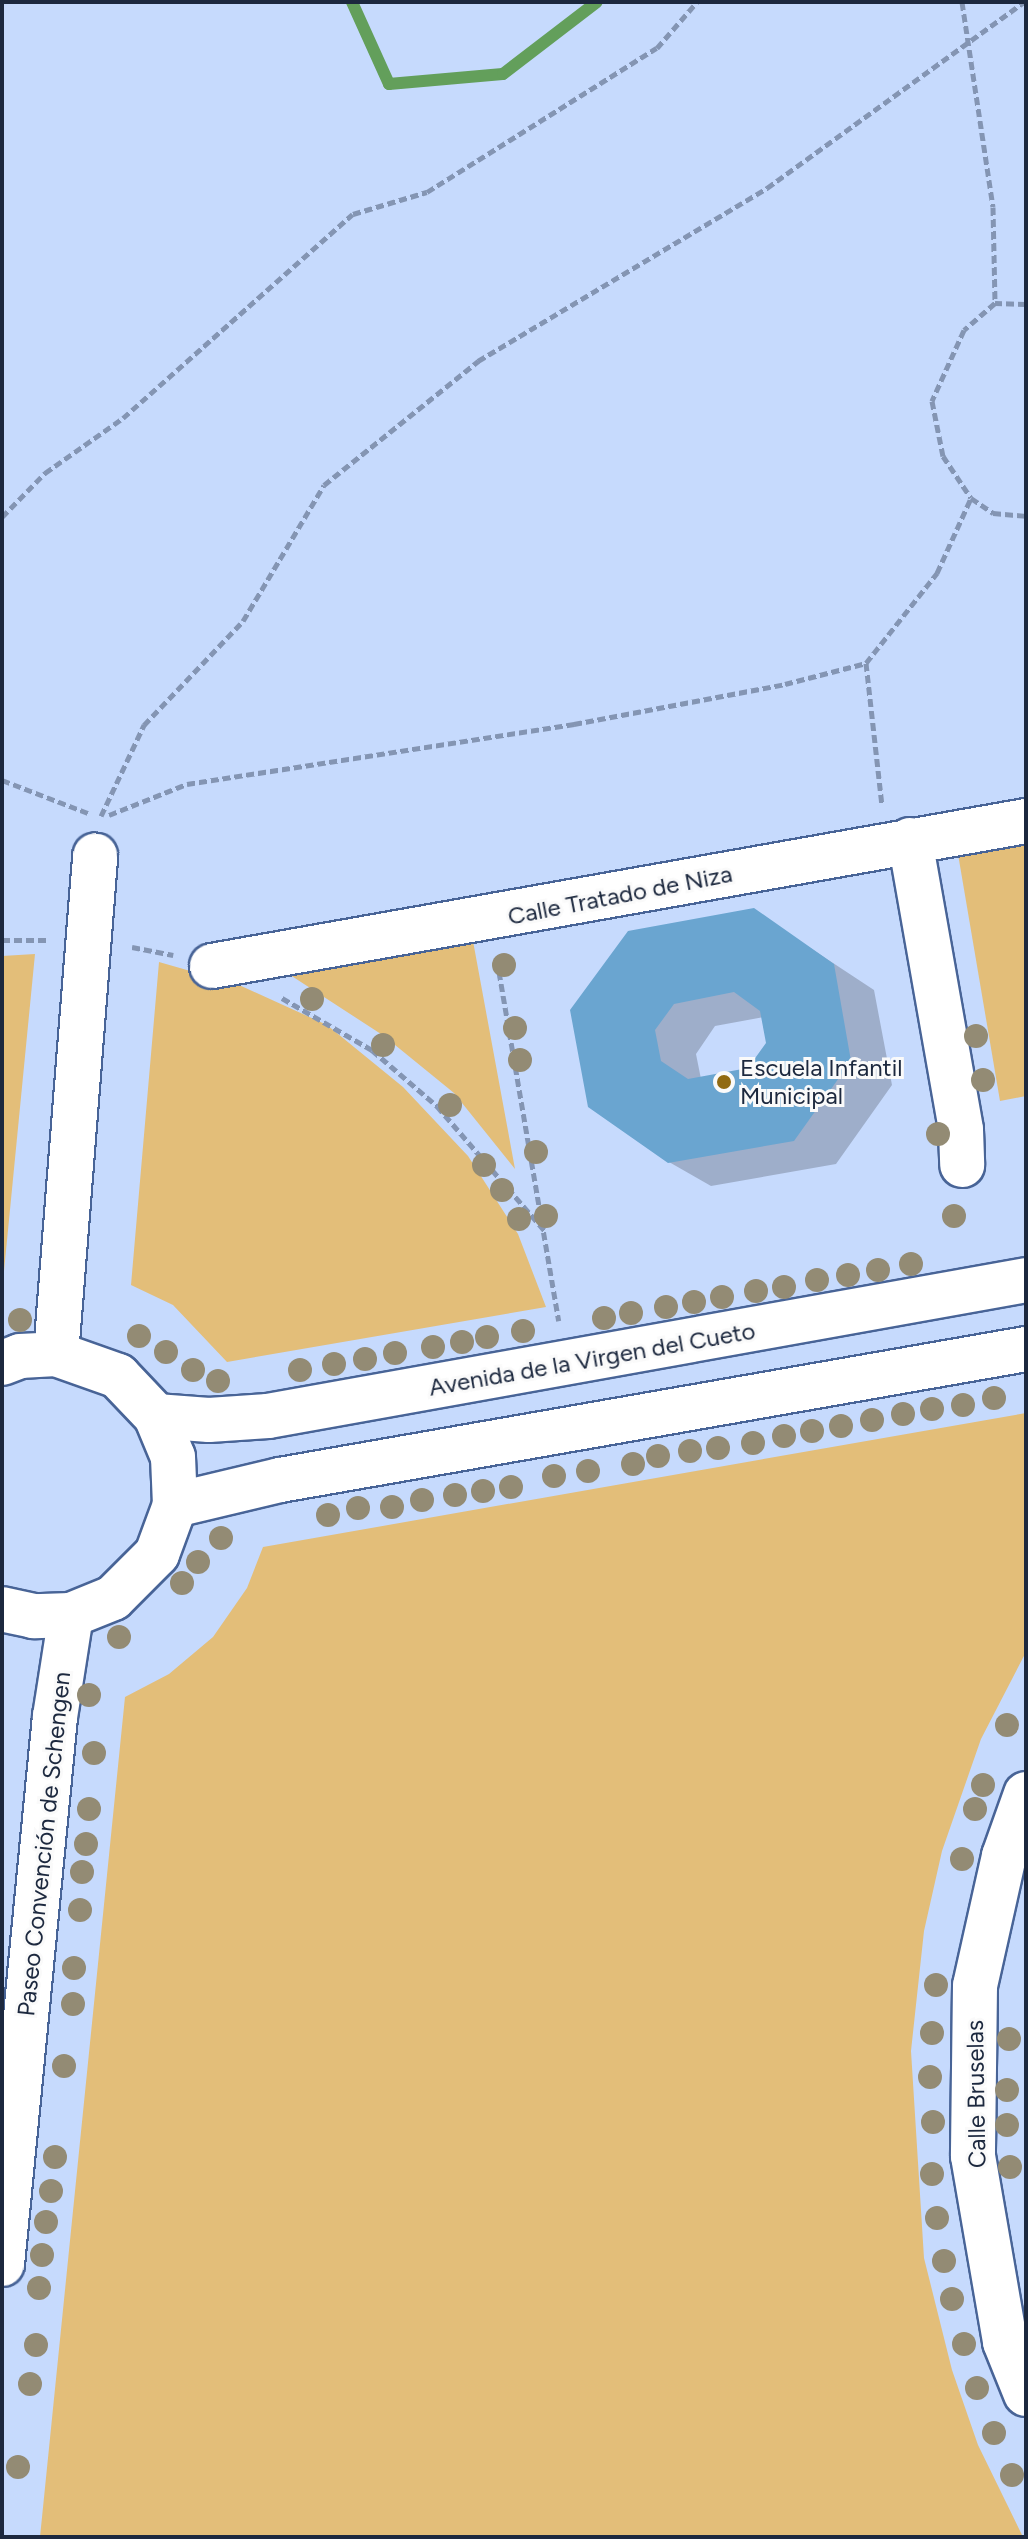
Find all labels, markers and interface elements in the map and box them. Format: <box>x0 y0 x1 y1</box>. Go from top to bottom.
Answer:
street label: Calle Tratado de Niza <box>505 859 735 931</box>
place label: Escuela Infantil Municipal <box>740 1054 903 1110</box>
marker: Escuela Infantil Municipal <box>715 1073 733 1091</box>
street label: Avenida de la Virgen del Cueto <box>427 1316 757 1402</box>
street label: Paseo Convención de Schengen <box>12 1670 76 2018</box>
street label: Calle Bruselas <box>960 2020 992 2168</box>

